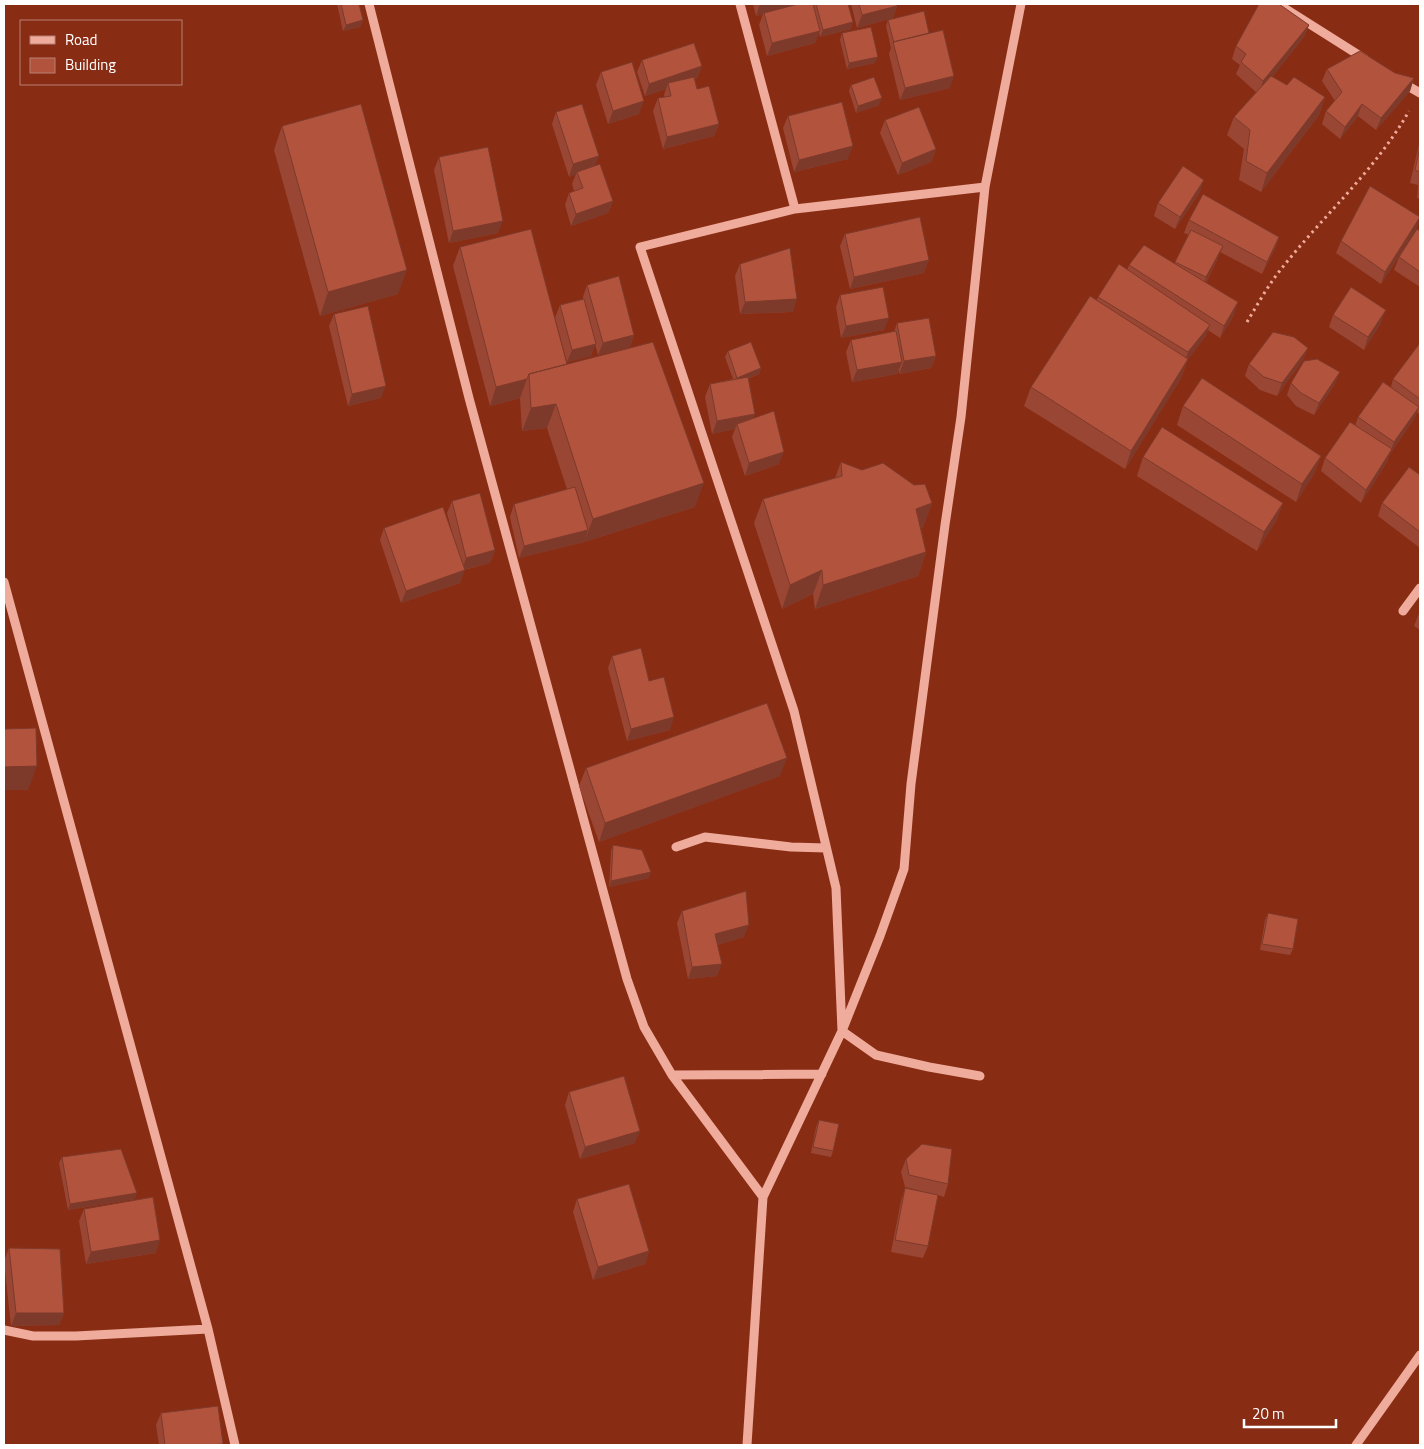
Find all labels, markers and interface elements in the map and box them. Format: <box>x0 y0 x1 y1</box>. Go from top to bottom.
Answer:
legend <box>20 20 182 85</box>
text: Road <box>65 28 97 51</box>
text: Building <box>65 53 116 76</box>
scale bar <box>1244 1396 1336 1428</box>
text: 20 m <box>1252 1402 1285 1425</box>

